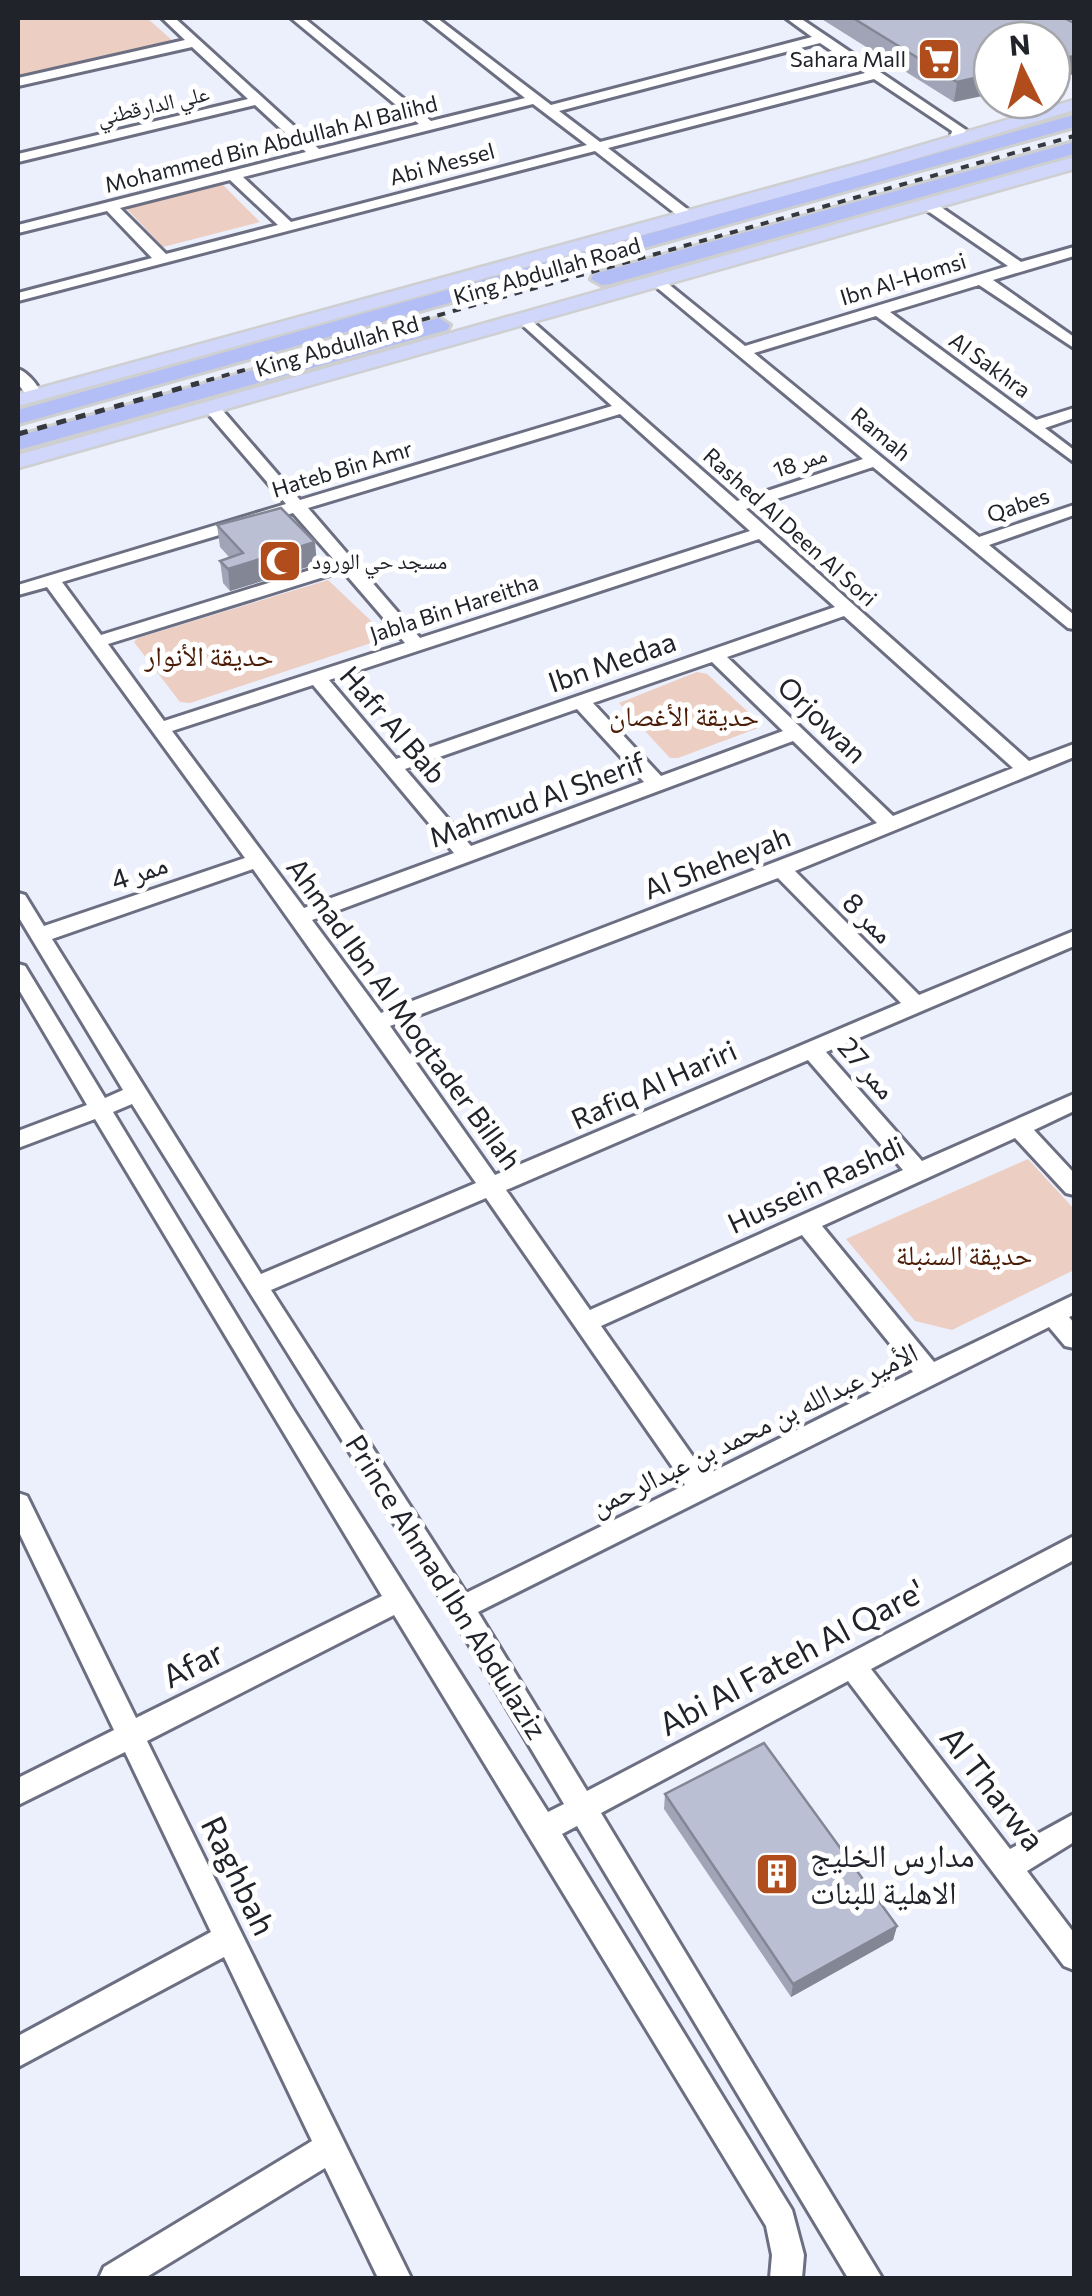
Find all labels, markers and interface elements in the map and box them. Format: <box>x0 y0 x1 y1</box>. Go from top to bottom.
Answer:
north arrow <box>972 20 1072 120</box>
text: N <box>1008 26 1032 62</box>
supermarket icon: Sahara Mall <box>916 36 962 82</box>
place label: Sahara Mall <box>790 45 906 72</box>
street label: علي الدارقطني <box>94 78 213 135</box>
street label: Mohammed Bin Abdullah Al Balihd <box>102 89 440 198</box>
street label: Abi Messel <box>386 137 497 191</box>
street label: King Abdullah Road <box>450 231 643 310</box>
street label: Ibn Al-Homsi <box>836 247 969 311</box>
street label: King Abdullah Rd <box>252 309 422 382</box>
street label: Al Sakhra <box>944 326 1036 403</box>
street label: Ramah <box>846 401 917 466</box>
street label: Hateb Bin Amr <box>268 434 416 503</box>
street label: ممر 18 <box>770 440 830 483</box>
street label: Rashed Al Deen Al Sori <box>698 442 883 612</box>
street label: Qabes <box>983 481 1053 528</box>
mosque icon: مسجد حي الورود <box>257 538 303 584</box>
place label: مسجد حي الورود <box>312 547 447 579</box>
street label: Jabla Bin Hareitha <box>366 568 542 648</box>
street label: Ibn Medaa <box>543 623 680 699</box>
park label: حديقة الأنوار <box>144 638 273 672</box>
street label: Hafr Al Bab <box>334 659 454 790</box>
street label: Orjowan <box>771 669 874 770</box>
park label: حديقة الأغصان <box>609 698 759 733</box>
street label: Mahmud Al Sherif <box>424 744 649 854</box>
street label: Al Sheheyah <box>638 819 795 906</box>
street label: ممر 4 <box>106 846 172 897</box>
street label: Ahmad Ibn Al Moqtader Billah <box>280 851 529 1176</box>
street label: ممر 8 <box>836 885 901 950</box>
street label: ممر 27 <box>832 1029 904 1105</box>
street label: Rafiq Al Hariri <box>566 1032 742 1136</box>
street label: Hussein Rashdi <box>722 1128 909 1240</box>
park label: حديقة السنبلة <box>896 1237 1032 1271</box>
street label: الأمير عبدالله بن محمد بن عبدالرحمن <box>585 1334 923 1524</box>
street label: Prince Ahmad Ibn Abdulaziz <box>339 1428 555 1745</box>
street label: Abi Al Fateh Al Qare' <box>651 1569 931 1743</box>
street label: Afar <box>155 1631 230 1695</box>
street label: Al Tharwa <box>933 1718 1055 1858</box>
street label: Raghbah <box>194 1809 286 1941</box>
place label: مدارس الخليج الاهلية للبنات <box>810 1834 975 1911</box>
building icon: مدارس الخليج الاهلية للبنات <box>754 1851 800 1897</box>

